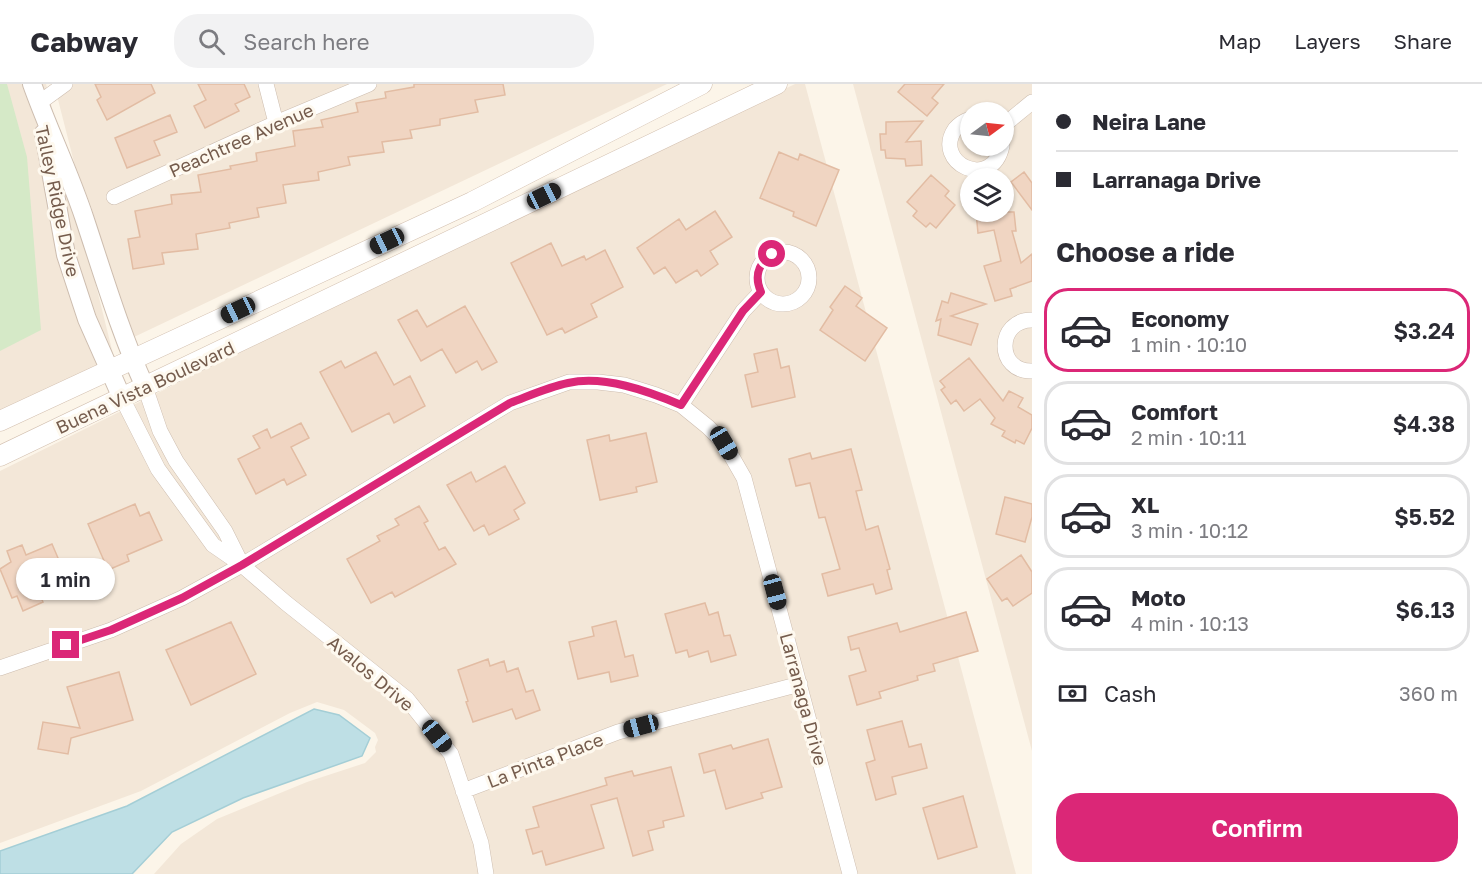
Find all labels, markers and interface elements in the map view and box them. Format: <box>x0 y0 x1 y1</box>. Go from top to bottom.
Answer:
search box <box>174 14 594 68</box>
text: Cabway <box>30 25 138 58</box>
icon: search <box>195 25 228 58</box>
text: Search here <box>243 28 369 55</box>
text: Map <box>1218 28 1261 54</box>
text: Layers <box>1294 28 1361 54</box>
text: Share <box>1394 28 1452 54</box>
street label: Peachtree Avenue <box>165 98 317 182</box>
north arrow <box>960 102 1014 156</box>
map controls <box>960 102 1014 222</box>
text: Neira Lane <box>1092 108 1206 135</box>
street label: Talley Ridge Drive <box>31 123 85 279</box>
text: Larranaga Drive <box>1092 166 1261 193</box>
button: layers <box>960 168 1014 222</box>
car <box>524 180 564 212</box>
car <box>367 225 407 257</box>
text: Choose a ride <box>1056 236 1235 268</box>
route start <box>758 240 785 267</box>
car <box>218 294 258 326</box>
icon: car <box>1059 303 1113 357</box>
text: Economy <box>1131 305 1229 332</box>
text: $3.24 <box>1393 317 1455 344</box>
text: 1 min · 10:10 <box>1131 332 1247 356</box>
street label: Buena Vista Boulevard <box>52 336 238 438</box>
icon: car <box>1059 396 1113 450</box>
text: Comfort <box>1131 398 1218 425</box>
text: $4.38 <box>1393 410 1455 437</box>
car <box>707 423 741 463</box>
text: 2 min · 10:11 <box>1131 425 1246 449</box>
icon: car <box>1059 489 1113 543</box>
text: XL <box>1131 491 1159 518</box>
text: $5.52 <box>1394 503 1455 530</box>
text: 3 min · 10:12 <box>1131 518 1248 542</box>
callout: 1 min <box>16 558 116 600</box>
text: 1 min <box>40 567 91 591</box>
car <box>762 572 788 612</box>
icon: car <box>1059 582 1113 636</box>
text: Moto <box>1131 584 1186 611</box>
text: $6.13 <box>1396 596 1455 623</box>
text: 4 min · 10:13 <box>1131 611 1249 635</box>
street label: Larranaga Drive <box>776 630 832 768</box>
route end <box>52 631 79 658</box>
street label: Avalos Drive <box>323 631 419 715</box>
icon: cash <box>1056 677 1089 710</box>
text: Cash <box>1104 680 1157 707</box>
text: 360 m <box>1399 681 1458 705</box>
car <box>621 713 661 739</box>
car <box>419 716 455 756</box>
street label: La Pinta Place <box>484 728 606 792</box>
button: Confirm <box>1056 793 1458 862</box>

